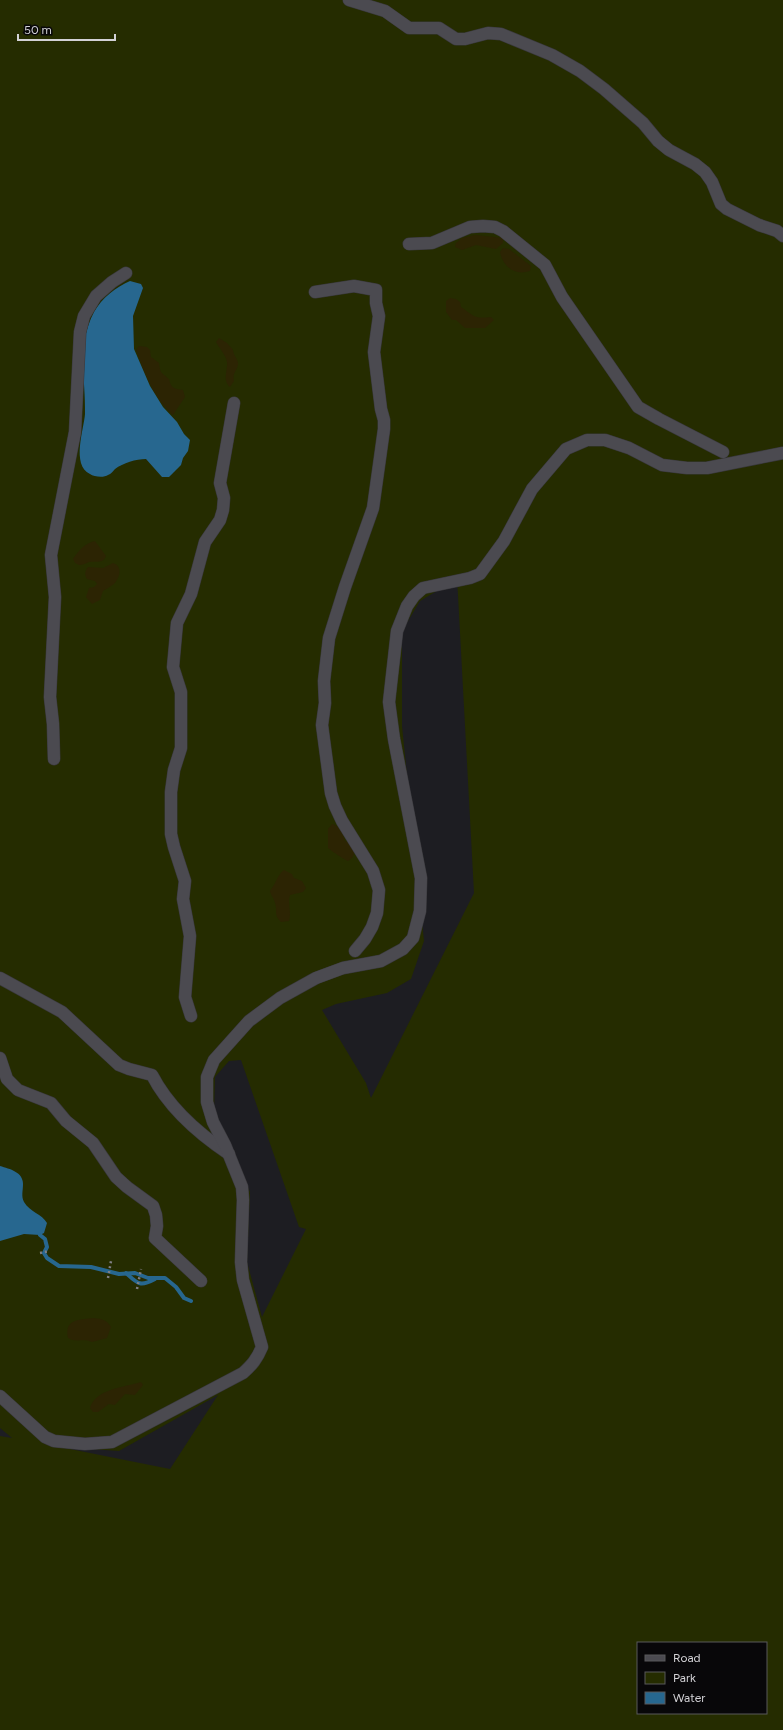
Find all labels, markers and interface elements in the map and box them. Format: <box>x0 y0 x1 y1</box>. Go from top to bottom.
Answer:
scale bar <box>18 16 115 42</box>
text: 50 m <box>24 23 52 37</box>
legend <box>637 1642 767 1714</box>
text: Road <box>673 1651 701 1665</box>
text: Park <box>673 1671 696 1685</box>
text: Water <box>673 1691 705 1705</box>

